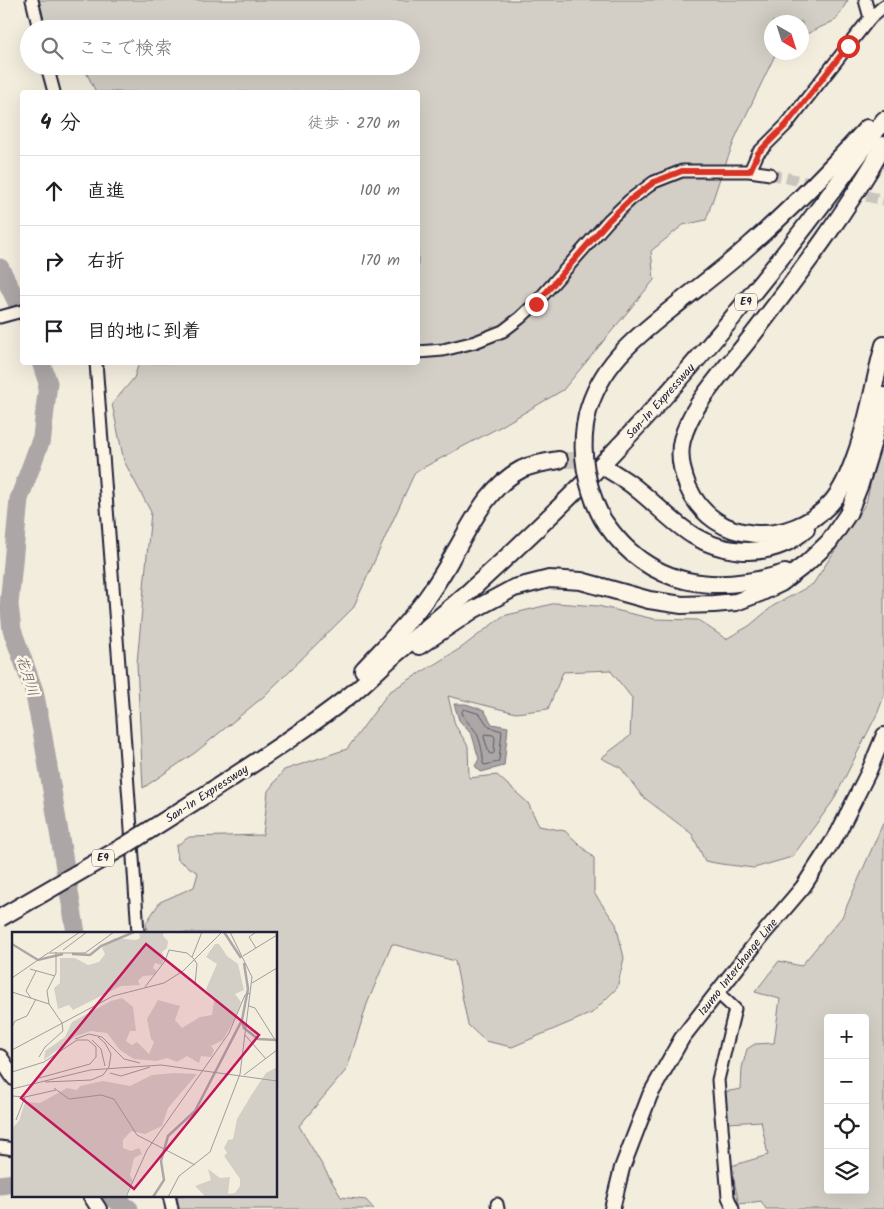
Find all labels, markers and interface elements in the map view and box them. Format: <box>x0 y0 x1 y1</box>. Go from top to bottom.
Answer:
north arrow <box>764 15 809 60</box>
search box <box>20 20 420 75</box>
icon: search <box>38 34 66 62</box>
text: ここで検索 <box>78 34 173 64</box>
route start <box>837 35 860 58</box>
text: 4 分 <box>40 107 81 140</box>
text: 徒歩 · 270 m <box>308 111 400 136</box>
icon: ahead <box>40 177 68 205</box>
text: 直進 <box>87 177 125 207</box>
text: 100 m <box>360 178 400 203</box>
icon: right <box>40 247 68 275</box>
text: 右折 <box>87 247 125 277</box>
text: 170 m <box>360 248 400 273</box>
route end <box>525 293 548 316</box>
road number: E9 <box>735 294 757 310</box>
icon: arrive <box>40 317 68 345</box>
text: 目的地に到着 <box>87 317 201 347</box>
street label: San-In Expressway <box>621 359 700 443</box>
water label: 花月川 <box>10 653 44 699</box>
street label: San-In Expressway <box>162 760 253 828</box>
road number: E9 <box>92 850 114 866</box>
street label: Izumo Interchange Line <box>693 913 782 1020</box>
inset map <box>12 932 278 1196</box>
map controls <box>824 1014 869 1194</box>
button: + <box>824 1014 869 1059</box>
button: − <box>824 1059 869 1104</box>
button: locate <box>824 1104 869 1149</box>
button: layers <box>824 1149 869 1194</box>

